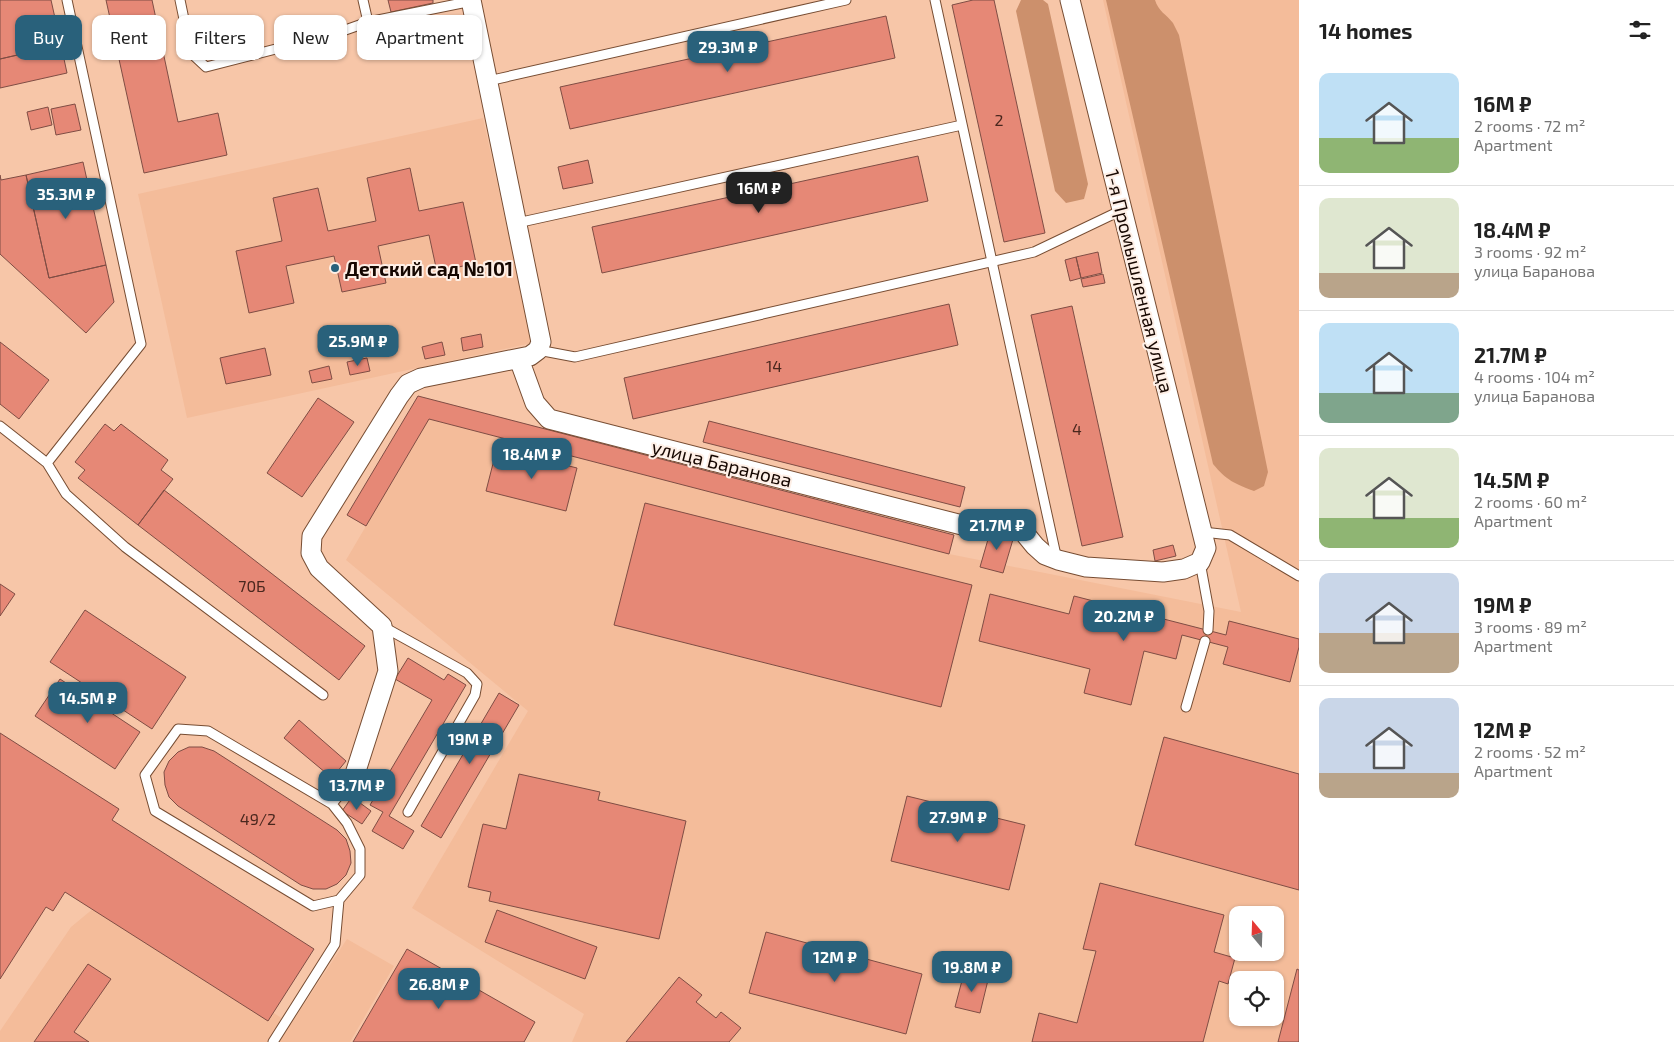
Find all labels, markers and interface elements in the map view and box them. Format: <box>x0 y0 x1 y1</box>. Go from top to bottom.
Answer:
chip: Buy <box>15 15 82 60</box>
chip: Rent <box>92 15 166 60</box>
chip: Filters <box>176 15 264 60</box>
chip: New <box>274 15 347 60</box>
chip: Apartment <box>357 15 482 60</box>
icon: filters <box>1626 16 1654 44</box>
text: 14 homes <box>1319 18 1413 43</box>
pin: 29.3M ₽ <box>682 30 774 73</box>
text: 29.3M ₽ <box>698 37 758 56</box>
text: 16M ₽ <box>1474 91 1532 116</box>
icon: home <box>1359 93 1419 153</box>
house number: 2 <box>995 110 1004 129</box>
text: 2 rooms · 72 m² <box>1474 116 1585 135</box>
text: Apartment <box>1474 135 1553 154</box>
street label: 1-я Промышленная улица <box>1100 167 1179 395</box>
pin: 16M ₽ <box>724 172 794 214</box>
pin: 35.3M ₽ <box>20 178 112 220</box>
text: 16M ₽ <box>737 178 781 197</box>
text: 35.3M ₽ <box>37 184 95 203</box>
text: 18.4M ₽ <box>1474 217 1551 242</box>
icon: home <box>1359 218 1419 278</box>
text: 3 rooms · 92 m² <box>1474 242 1586 261</box>
place label: Детский сад №101 <box>345 257 513 280</box>
text: улица Баранова <box>1474 261 1595 280</box>
marker: Детский сад №101 <box>329 262 341 274</box>
pin: 25.9M ₽ <box>312 324 404 367</box>
text: 25.9M ₽ <box>328 331 388 350</box>
text: 21.7M ₽ <box>1474 342 1547 367</box>
icon: home <box>1359 343 1419 403</box>
house number: 14 <box>766 356 782 375</box>
text: 4 rooms · 104 m² <box>1474 367 1595 386</box>
text: улица Баранова <box>1474 386 1595 405</box>
house number: 4 <box>1072 419 1082 438</box>
street label: улица Баранова <box>649 434 794 493</box>
pin: 18.4M ₽ <box>486 438 578 480</box>
text: 18.4M ₽ <box>503 444 561 463</box>
text: 14.5M ₽ <box>1474 467 1549 492</box>
icon: home <box>1359 468 1419 528</box>
text: 2 rooms · 60 m² <box>1474 492 1587 511</box>
pin: 21.7M ₽ <box>951 508 1043 551</box>
text: Apartment <box>1474 511 1553 530</box>
text: 21.7M ₽ <box>969 515 1025 534</box>
house number: 70Б <box>238 576 266 595</box>
text: 19M ₽ <box>1474 592 1532 617</box>
icon: home <box>1359 593 1419 653</box>
pin: 20.2M ₽ <box>1078 600 1170 642</box>
text: 20.2M ₽ <box>1094 606 1154 625</box>
text: 3 rooms · 89 m² <box>1474 617 1587 636</box>
text: Apartment <box>1474 636 1553 655</box>
pin: 14.5M ₽ <box>42 682 134 724</box>
text: 14.5M ₽ <box>59 688 117 707</box>
text: 12M ₽ <box>1474 717 1531 742</box>
icon: home <box>1359 718 1419 778</box>
pin: 19M ₽ <box>435 722 505 765</box>
text: 19M ₽ <box>448 729 492 748</box>
text: 2 rooms · 52 m² <box>1474 742 1586 761</box>
text: Apartment <box>1474 761 1553 780</box>
pin: 13.7M ₽ <box>311 768 403 811</box>
text: 13.7M ₽ <box>329 775 385 794</box>
pin: 27.9M ₽ <box>912 800 1004 843</box>
text: 27.9M ₽ <box>929 807 987 826</box>
house number: 49/2 <box>240 809 276 828</box>
north arrow <box>1229 906 1284 961</box>
map controls <box>1229 906 1284 1026</box>
pin: 12M ₽ <box>800 940 870 983</box>
text: 12M ₽ <box>813 947 857 966</box>
pin: 19.8M ₽ <box>926 950 1018 993</box>
text: 19.8M ₽ <box>943 957 1001 976</box>
pin: 26.8M ₽ <box>393 968 485 1010</box>
button: locate <box>1229 971 1284 1026</box>
text: 26.8M ₽ <box>409 974 469 993</box>

